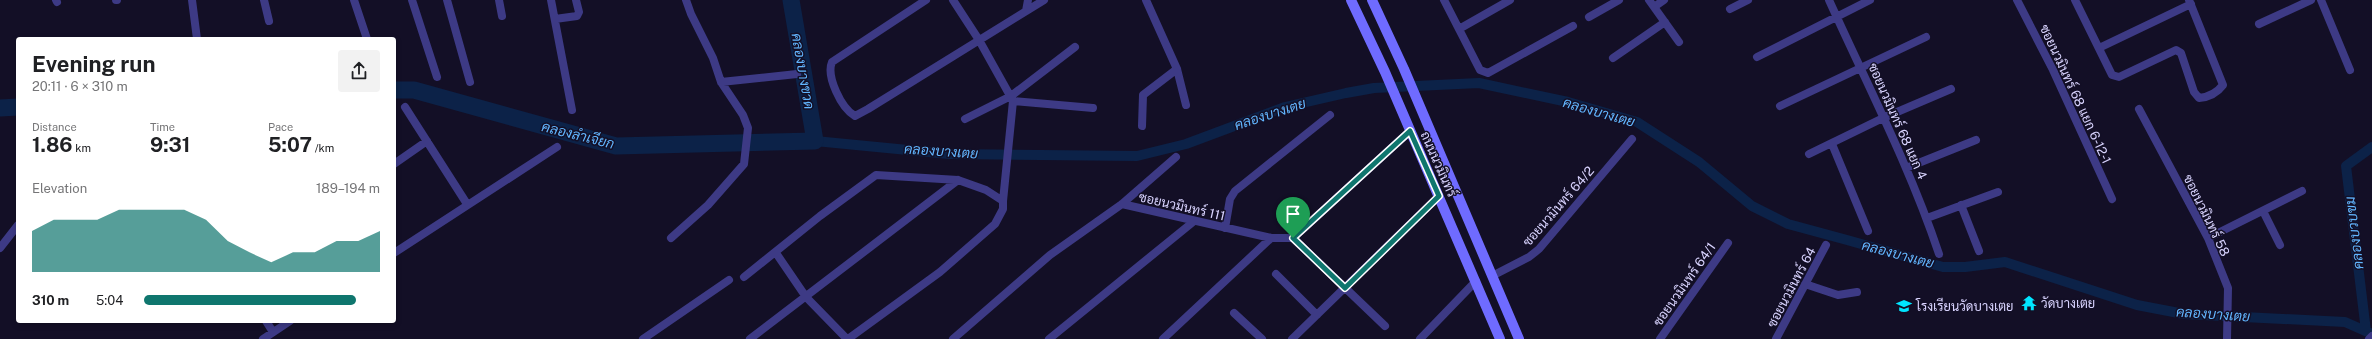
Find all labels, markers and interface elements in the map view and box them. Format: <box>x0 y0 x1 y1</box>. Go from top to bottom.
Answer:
street label: ซอยนวมินทร์ 68 แยก 6-12-1 <box>2037 21 2116 166</box>
water label: คลองบางขวด <box>788 32 818 110</box>
button: share <box>338 50 380 92</box>
text: Evening run <box>32 51 156 77</box>
street label: ซอยนวมินทร์ 68 แยก 4 <box>1865 60 1932 182</box>
text: 20:11 · 6 × 310 m <box>32 79 128 94</box>
water label: คลองบางเตย <box>1561 94 1637 130</box>
water label: คลองบางเตย <box>1232 95 1308 133</box>
water label: คลองลำเจียก <box>540 117 616 152</box>
text: Distance <box>32 121 77 133</box>
text: Time <box>150 121 175 133</box>
text: Pace <box>268 121 293 133</box>
street label: ถนนนวมินทร์ <box>1417 128 1461 199</box>
text: 1.86 <box>32 133 73 157</box>
text: 9:31 <box>150 133 190 157</box>
text: 5:07 <box>268 133 312 157</box>
water label: คลองบางเตย <box>903 140 979 162</box>
text: km <box>73 142 91 154</box>
text: /km <box>312 142 334 154</box>
street label: ซอยนวมินทร์ 64/2 <box>1518 162 1597 249</box>
street label: ซอยนวมินทร์ 58 <box>2180 171 2235 259</box>
text: Elevation <box>32 181 87 196</box>
text: 189–194 m <box>316 181 380 196</box>
street label: ซอยนวมินทร์ 111 <box>1137 187 1227 224</box>
water label: คลองบวบขม <box>2342 195 2366 270</box>
pin <box>1276 197 1310 238</box>
icon: arrive <box>1282 203 1304 225</box>
water label: คลองบางเตย <box>1860 237 1936 271</box>
street label: ซอยนวมินทร์ 64/1 <box>1648 239 1719 329</box>
street label: ซอยนวมินทร์ 64 <box>1762 244 1819 330</box>
text: 310 m <box>32 293 69 308</box>
text: 5:04 <box>96 293 123 308</box>
temple icon: วัดบางเตย <box>2020 294 2038 312</box>
place label: วัดบางเตย <box>2041 296 2095 311</box>
school or university icon: โรงเรียนวัดบางเตย <box>1895 297 1913 315</box>
place label: โรงเรียนวัดบางเตย <box>1915 297 2013 314</box>
water label: คลองบางเตย <box>2175 303 2251 325</box>

